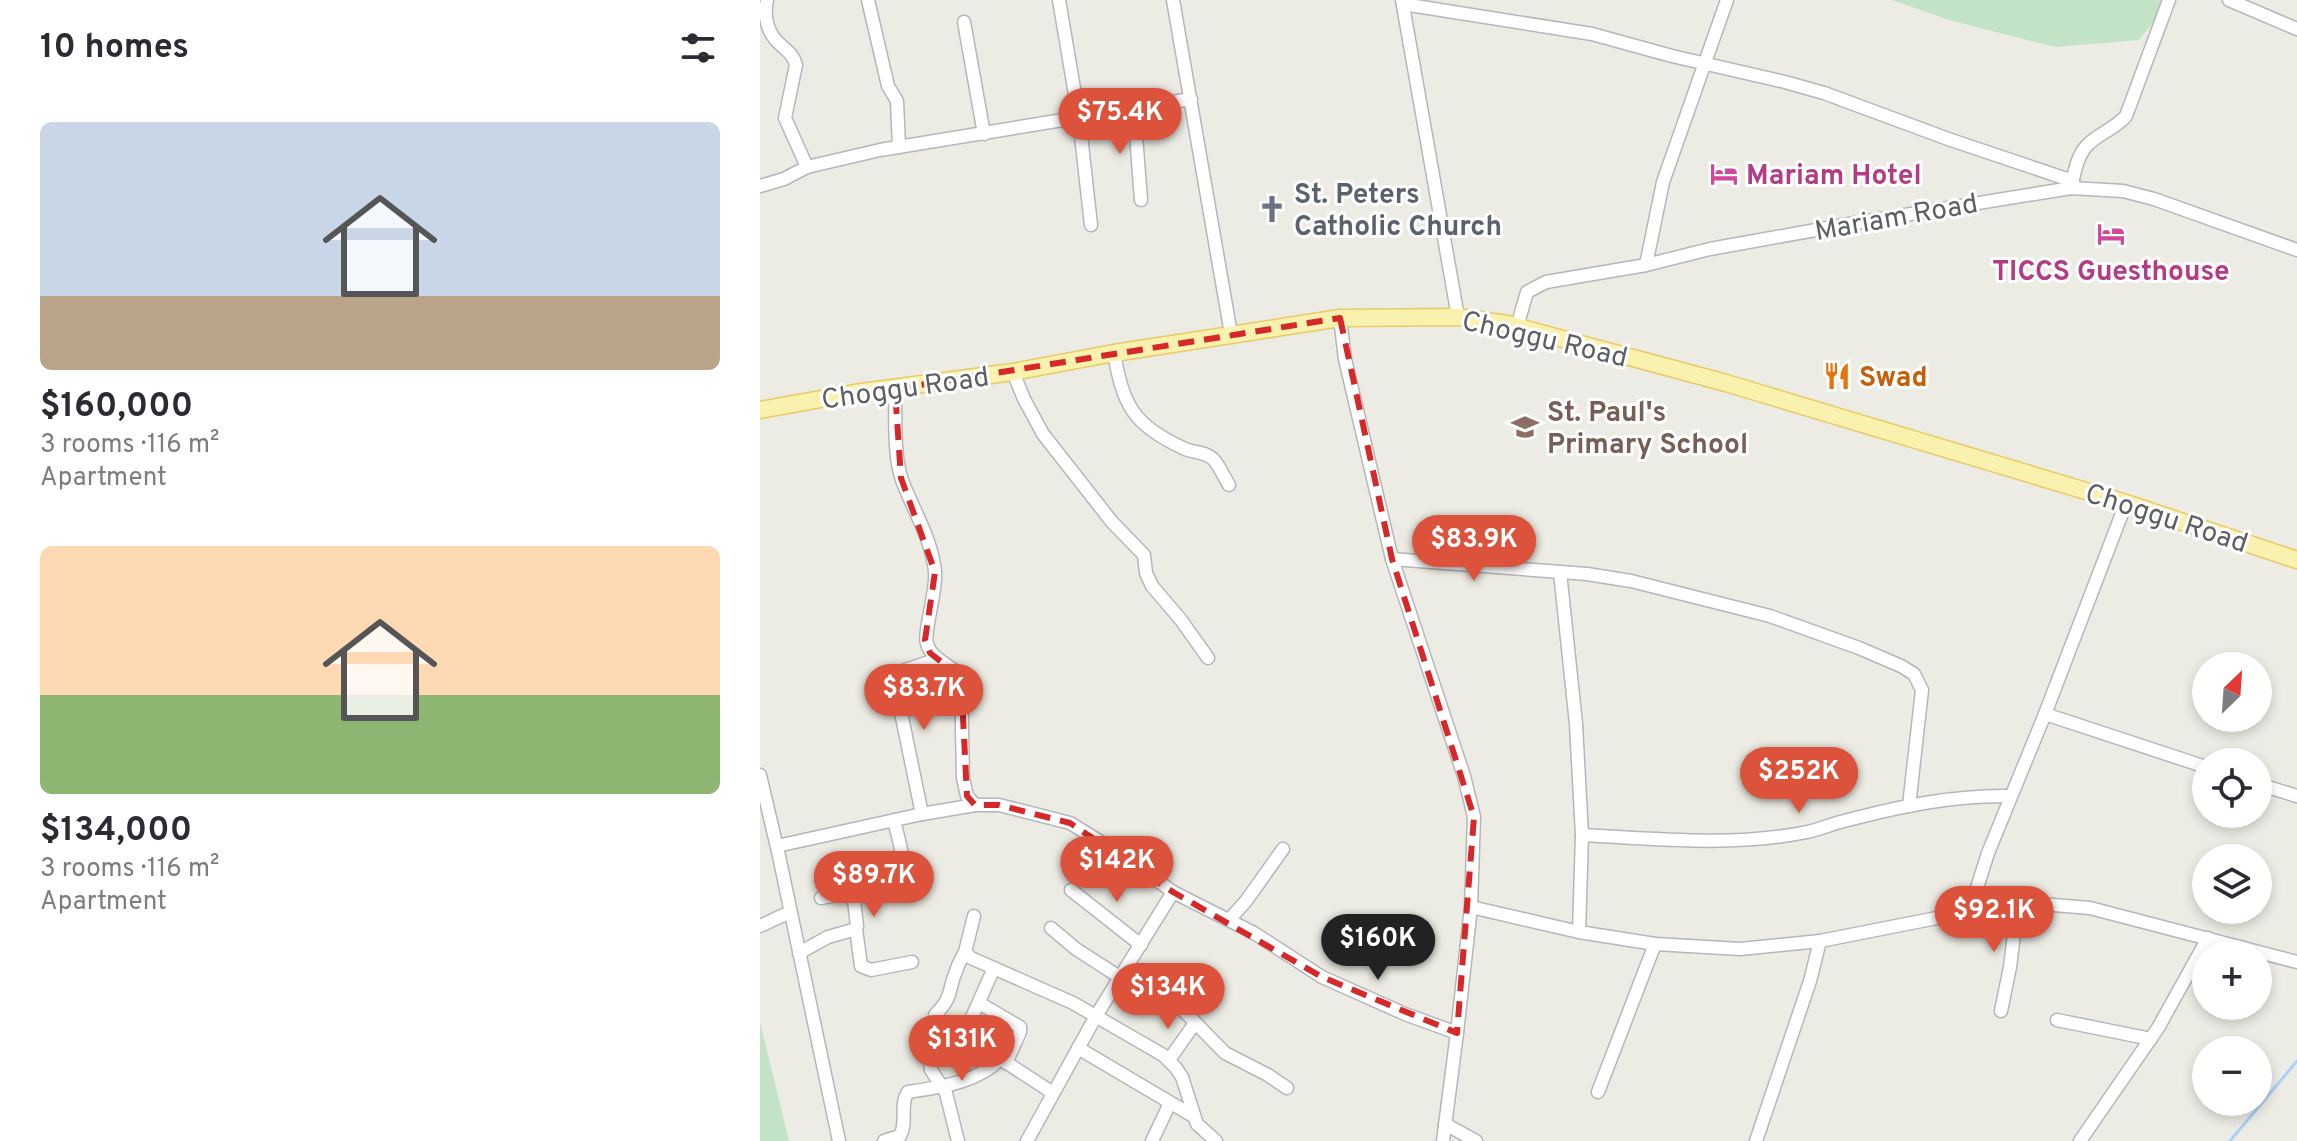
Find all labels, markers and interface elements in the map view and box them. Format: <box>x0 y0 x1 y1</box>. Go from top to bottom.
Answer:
icon: filters <box>676 26 720 70</box>
text: 10 homes <box>40 27 189 70</box>
pin: $75.4K <box>1055 88 1185 156</box>
text: $75.4K <box>1077 97 1163 130</box>
hotel icon: Mariam Hotel <box>1709 159 1739 189</box>
place label: Mariam Hotel <box>1746 159 1922 195</box>
icon: home <box>308 174 452 318</box>
place label: St. Peters Catholic Church <box>1294 178 1502 246</box>
street label: Mariam Road <box>1812 187 1981 251</box>
church icon: St. Peters Catholic Church <box>1257 194 1287 224</box>
hotel icon: TICCS Guesthouse <box>2096 219 2126 249</box>
place label: TICCS Guesthouse <box>1992 255 2230 291</box>
street label: Choggu Road <box>1458 304 1631 377</box>
street label: Choggu Road <box>819 360 992 420</box>
restaurant icon: Swad <box>1822 361 1852 391</box>
place label: Swad <box>1859 361 1928 397</box>
text: $160,000 <box>40 386 193 429</box>
place label: St. Paul's Primary School <box>1547 396 1748 464</box>
school or university icon: St. Paul's Primary School <box>1510 412 1540 442</box>
text: 3 rooms · 116 m² <box>40 429 219 462</box>
text: Apartment <box>40 462 167 495</box>
street label: Choggu Road <box>2080 477 2252 563</box>
pin: $83.9K <box>1409 515 1539 583</box>
text: $83.9K <box>1430 524 1518 557</box>
icon: home <box>308 598 452 742</box>
north arrow <box>2192 652 2272 732</box>
map controls <box>2192 652 2272 1116</box>
pin: $83.7K <box>859 664 989 732</box>
text: $83.7K <box>882 673 966 706</box>
pin: $252K <box>1743 747 1855 815</box>
button: locate <box>2192 748 2272 828</box>
text: $252K <box>1758 756 1840 789</box>
text: $134,000 <box>40 810 192 853</box>
pin: $142K <box>1061 836 1173 904</box>
button: layers <box>2192 844 2272 924</box>
text: $142K <box>1078 845 1156 878</box>
pin: $89.7K <box>809 851 939 919</box>
text: 3 rooms · 116 m² <box>40 853 219 886</box>
text: $89.7K <box>832 860 916 893</box>
text: Apartment <box>40 886 167 919</box>
pin: $92.1K <box>1929 886 2059 954</box>
text: $92.1K <box>1953 895 2035 928</box>
pin: $160K <box>1322 914 1434 982</box>
text: $160K <box>1339 923 1417 956</box>
button: + <box>2192 940 2272 1020</box>
pin: $134K <box>1112 963 1224 1031</box>
text: $134K <box>1130 972 1206 1005</box>
pin: $131K <box>906 1015 1018 1083</box>
text: $131K <box>927 1024 997 1057</box>
button: − <box>2192 1036 2272 1116</box>

